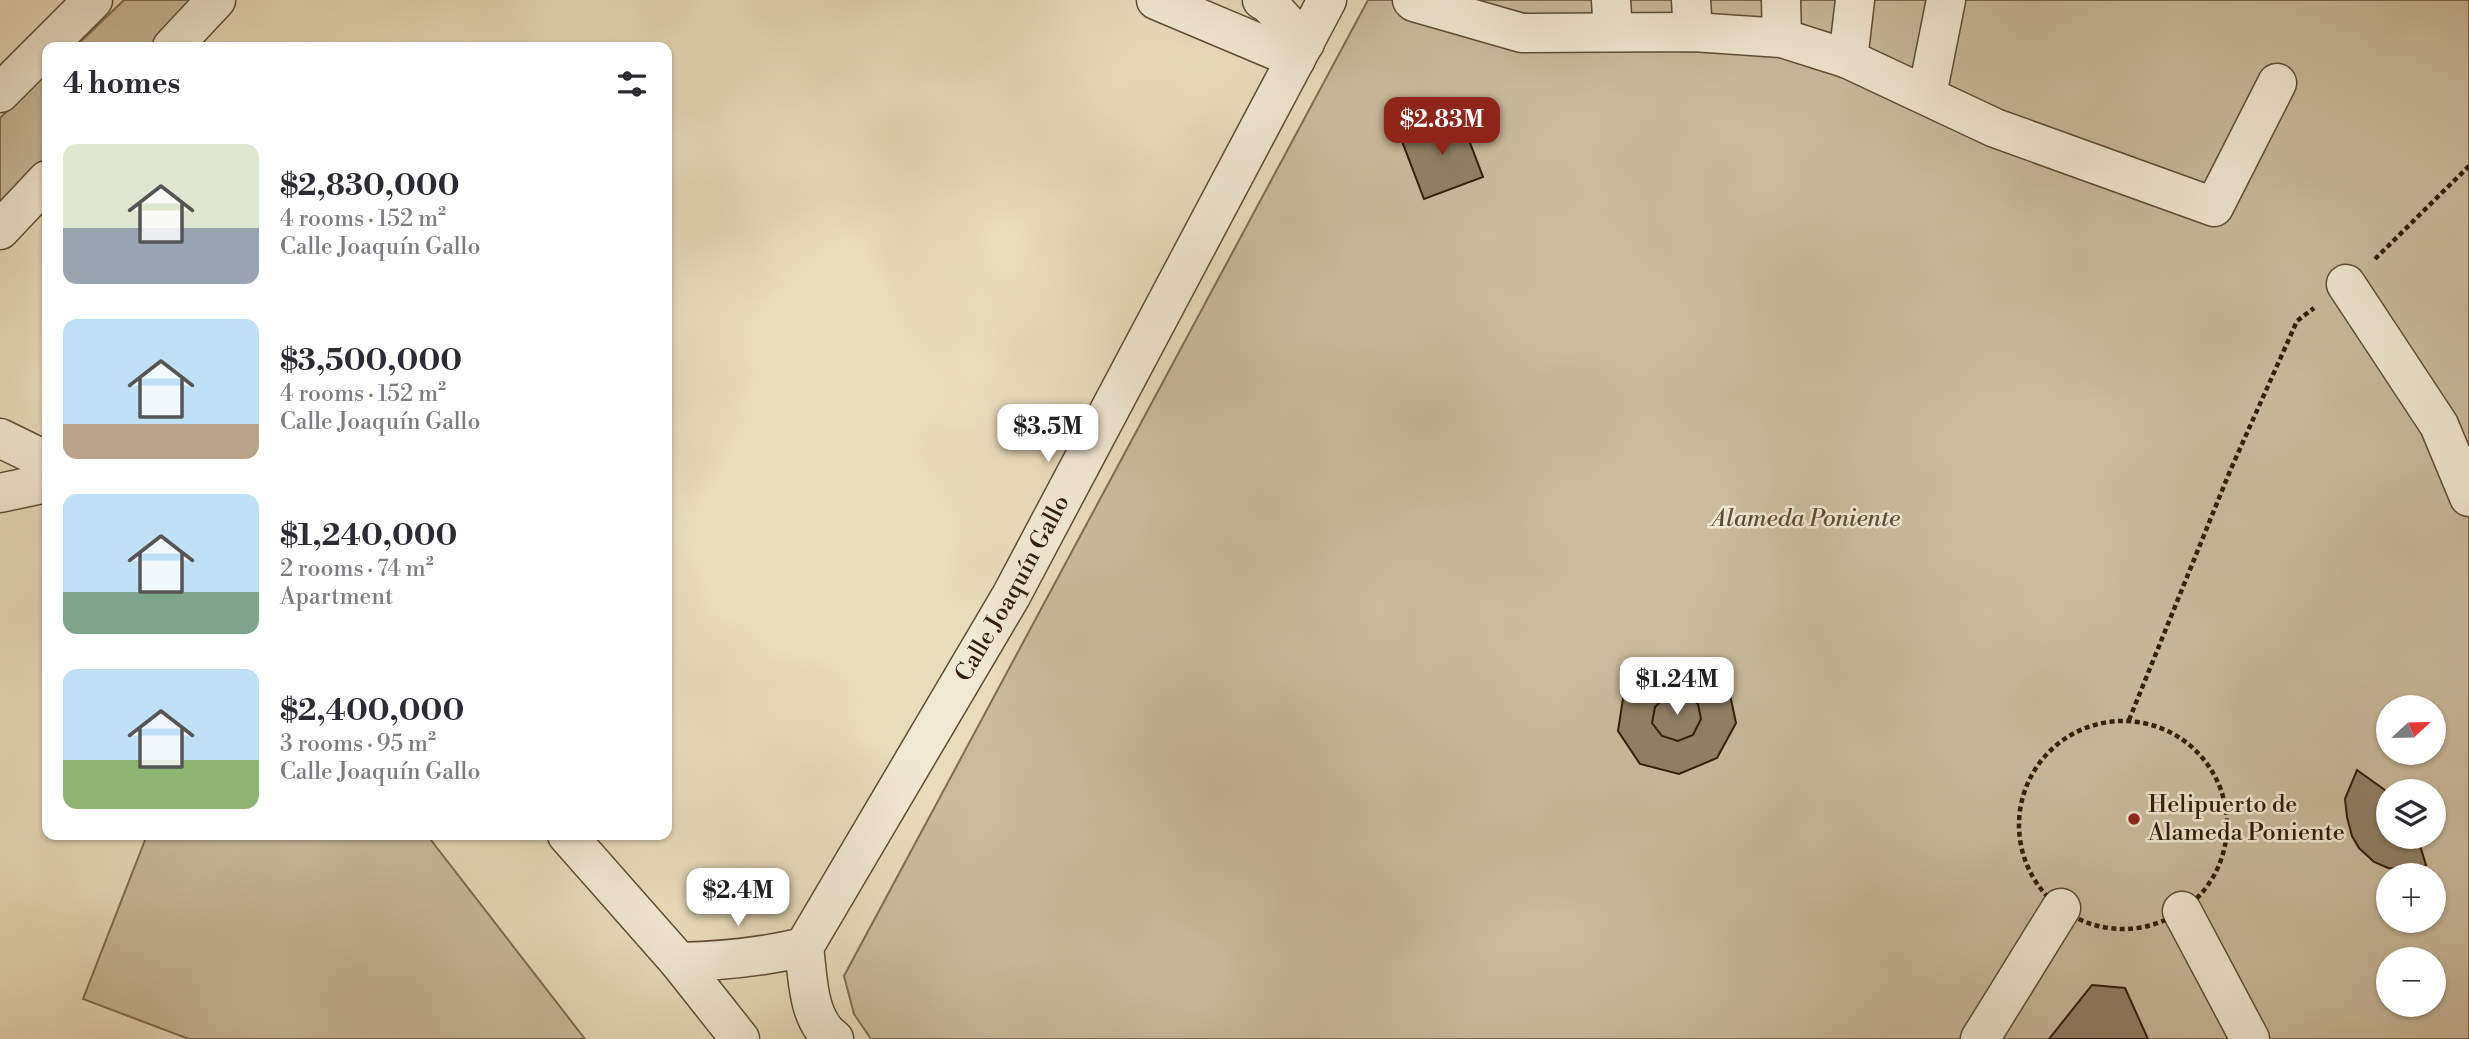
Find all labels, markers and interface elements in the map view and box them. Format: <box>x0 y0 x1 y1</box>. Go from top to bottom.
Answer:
text: 4 homes <box>63 65 180 103</box>
icon: filters <box>613 65 651 103</box>
pin: $2.83M <box>1385 97 1499 157</box>
text: $2.83M <box>1400 106 1484 134</box>
text: $2,830,000 <box>280 167 459 205</box>
icon: home <box>119 172 203 256</box>
text: 4 rooms · 152 m² <box>280 205 446 233</box>
text: Calle Joaquín Gallo <box>280 233 480 261</box>
text: $3,500,000 <box>280 342 462 380</box>
icon: home <box>119 347 203 431</box>
text: 4 rooms · 152 m² <box>280 380 446 408</box>
pin: $3.5M <box>999 405 1097 464</box>
text: Calle Joaquín Gallo <box>280 408 480 436</box>
text: $3.5M <box>1013 413 1083 441</box>
street label: Calle Joaquín Gallo <box>949 490 1077 687</box>
park label: Alameda Poniente <box>1709 504 1900 534</box>
text: $1,240,000 <box>280 517 457 555</box>
icon: home <box>119 522 203 606</box>
text: 2 rooms · 74 m² <box>280 555 434 583</box>
text: Apartment <box>280 583 393 611</box>
pin: $1.24M <box>1620 658 1734 717</box>
text: $1.24M <box>1636 666 1718 694</box>
text: $2,400,000 <box>280 692 464 730</box>
north arrow <box>2376 695 2446 765</box>
map controls <box>2376 695 2446 1017</box>
icon: home <box>119 697 203 781</box>
text: 3 rooms · 95 m² <box>280 730 436 758</box>
text: Calle Joaquín Gallo <box>280 758 480 786</box>
button: layers <box>2376 779 2446 849</box>
place label: Helipuerto de Alameda Poniente <box>2147 790 2345 848</box>
marker: Helipuerto de Alameda Poniente <box>2126 811 2142 827</box>
button: + <box>2376 863 2446 933</box>
pin: $2.4M <box>689 869 787 928</box>
text: $2.4M <box>702 877 774 905</box>
button: − <box>2376 947 2446 1017</box>

